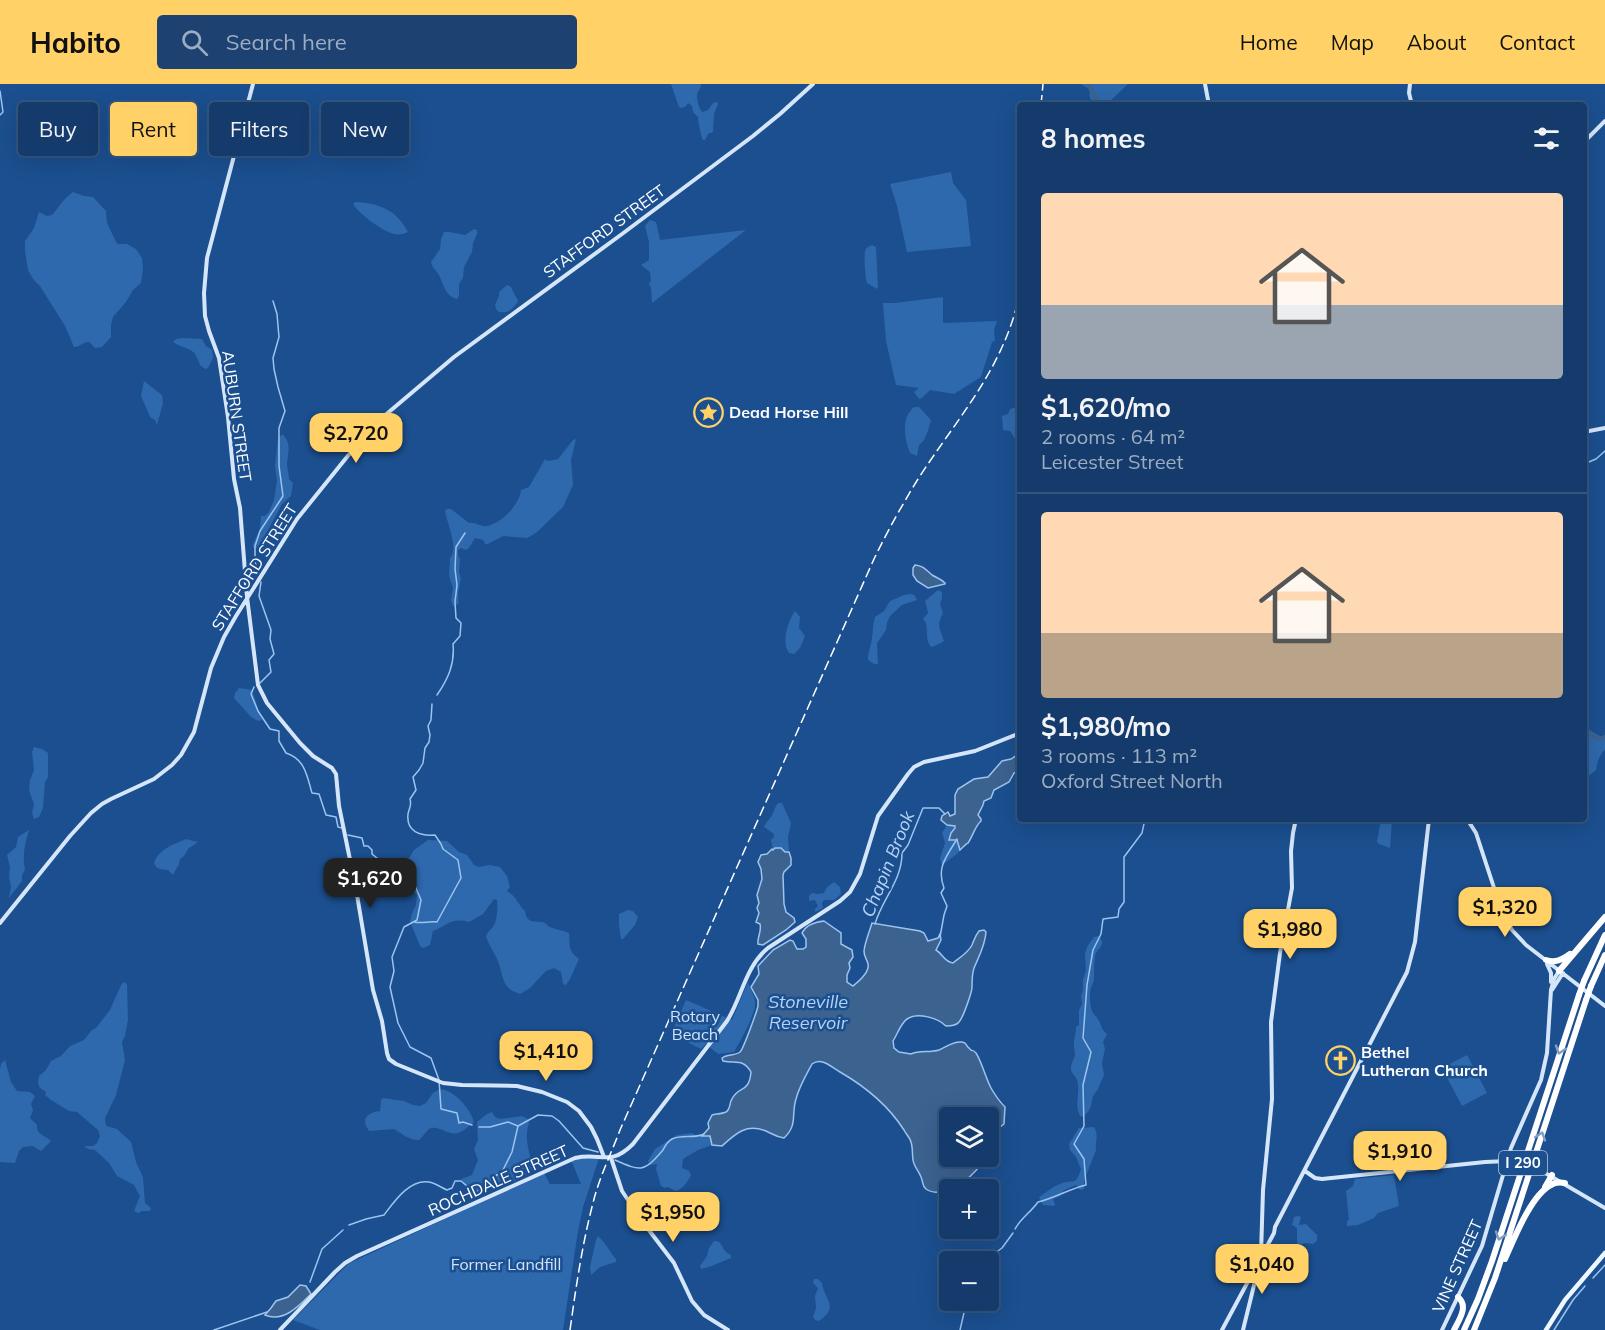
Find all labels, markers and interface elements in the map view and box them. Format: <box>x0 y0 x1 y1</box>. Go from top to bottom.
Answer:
search box <box>157 15 577 69</box>
text: Habito <box>30 25 121 60</box>
icon: search <box>178 26 211 59</box>
text: Search here <box>226 28 347 56</box>
text: Home <box>1240 29 1298 55</box>
text: Map <box>1331 29 1374 55</box>
text: About <box>1407 29 1466 55</box>
text: Contact <box>1499 29 1575 55</box>
chip: Buy <box>18 102 98 156</box>
chip: Rent <box>110 102 197 156</box>
chip: Filters <box>209 102 309 156</box>
chip: New <box>321 102 409 156</box>
text: 8 homes <box>1041 122 1145 155</box>
icon: filters <box>1530 122 1563 155</box>
street label: STAFFORD STREET <box>539 180 669 282</box>
icon: home <box>1248 232 1356 340</box>
street label: AUBURN STREET <box>218 349 256 483</box>
text: $1,620/mo <box>1041 391 1171 424</box>
place icon: Dead Horse Hill <box>692 396 724 428</box>
place label: Dead Horse Hill <box>729 402 848 422</box>
pin: $2,720 <box>307 413 405 464</box>
text: $2,720 <box>324 420 388 445</box>
text: 2 rooms · 64 m² <box>1041 424 1185 449</box>
text: Leicester Street <box>1041 449 1183 474</box>
street label: STAFFORD STREET <box>207 500 301 634</box>
icon: home <box>1248 551 1356 659</box>
text: $1,980/mo <box>1041 710 1171 743</box>
text: 3 rooms · 113 m² <box>1041 743 1197 768</box>
text: Oxford Street North <box>1041 768 1223 793</box>
water label: Chapin Brook <box>856 807 920 920</box>
pin: $1,620 <box>321 858 419 909</box>
text: $1,620 <box>338 865 402 890</box>
pin: $1,320 <box>1456 887 1554 938</box>
text: $1,320 <box>1473 894 1537 919</box>
pin: $1,980 <box>1241 909 1339 960</box>
text: $1,980 <box>1258 916 1322 941</box>
water label: Stoneville Reservoir <box>768 990 849 1034</box>
park label: Rotary Beach <box>670 1006 720 1044</box>
pin: $1,410 <box>497 1031 595 1082</box>
text: $1,410 <box>514 1038 578 1063</box>
place label: Bethel Lutheran Church <box>1361 1042 1488 1080</box>
one-way arrow <box>1555 1044 1567 1055</box>
church icon: Bethel Lutheran Church <box>1324 1045 1356 1077</box>
map controls <box>939 1107 999 1311</box>
button: layers <box>939 1107 999 1167</box>
pin: $1,910 <box>1351 1131 1449 1182</box>
one-way arrow <box>1534 1131 1547 1142</box>
text: $1,910 <box>1368 1138 1432 1163</box>
street label: ROCHDALE STREET <box>425 1140 571 1220</box>
road number: I 290 <box>1499 1151 1547 1175</box>
button: + <box>939 1179 999 1239</box>
pin: $1,950 <box>624 1192 722 1243</box>
text: $1,950 <box>641 1199 705 1224</box>
street label: VINE STREET <box>1428 1216 1487 1316</box>
one-way arrow <box>1494 1230 1507 1241</box>
pin: $1,040 <box>1213 1244 1311 1295</box>
button: − <box>939 1251 999 1311</box>
text: $1,040 <box>1230 1251 1294 1276</box>
park label: Former Landfill <box>451 1254 561 1274</box>

